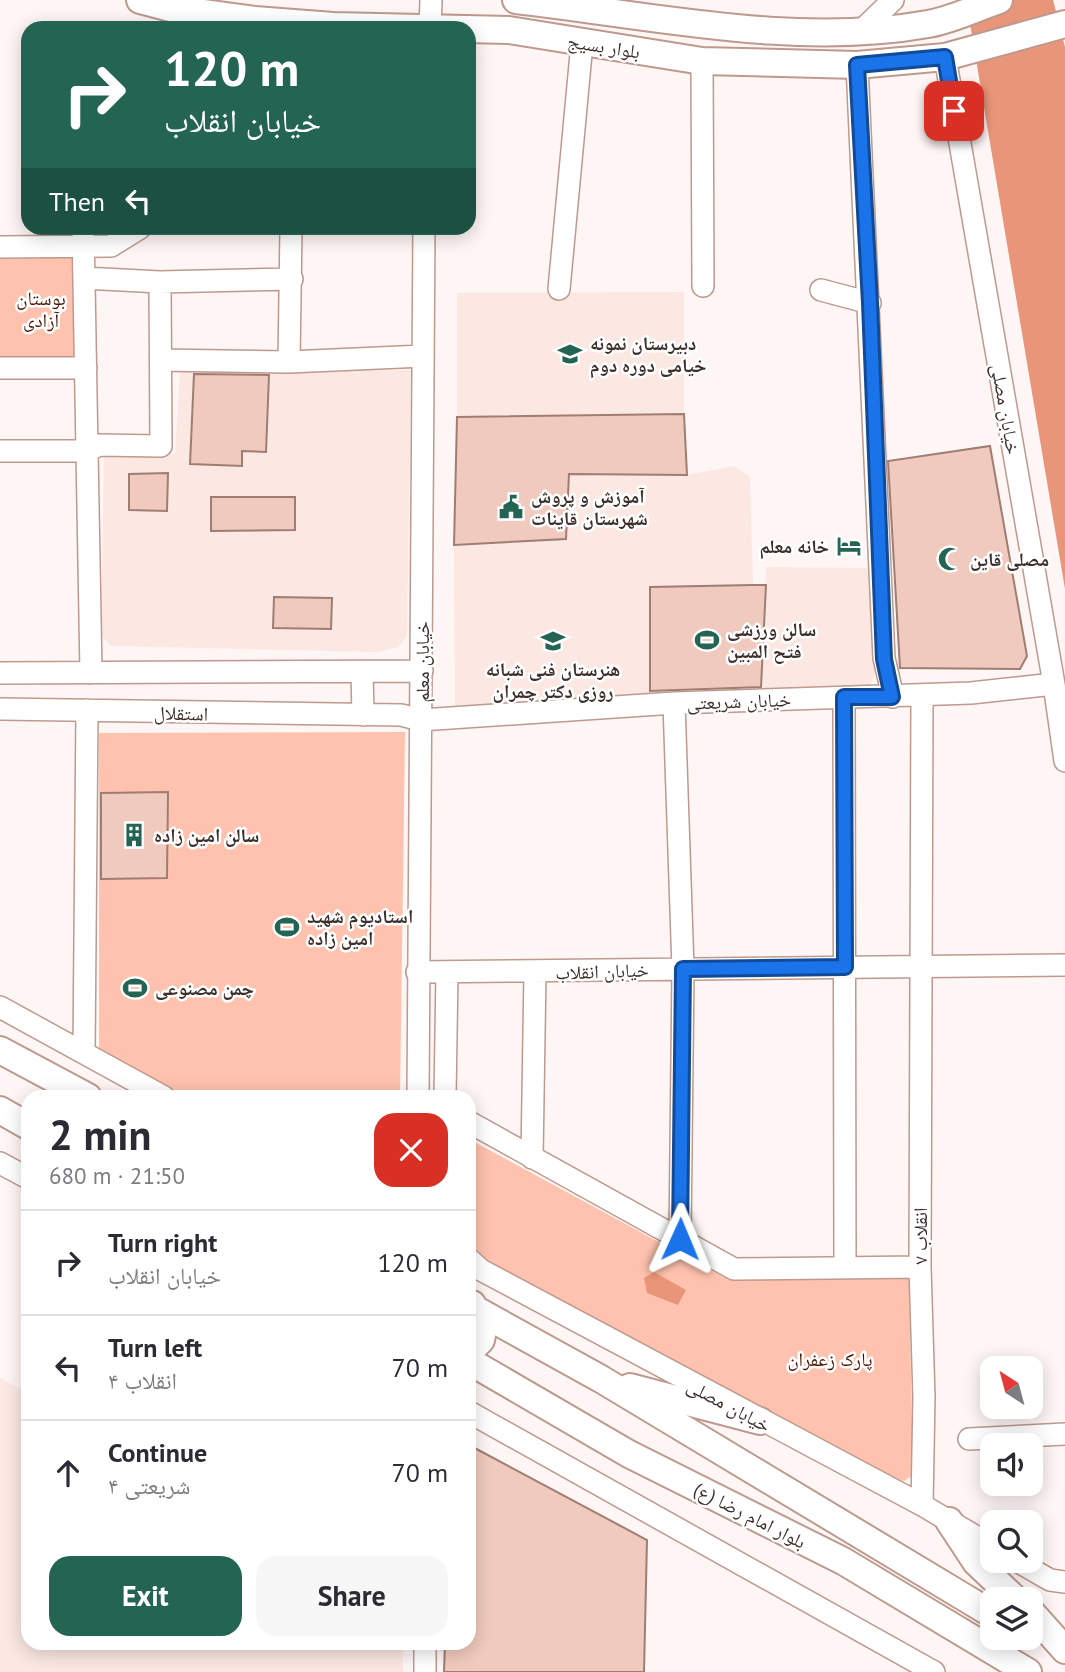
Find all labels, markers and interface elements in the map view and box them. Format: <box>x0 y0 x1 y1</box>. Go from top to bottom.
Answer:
street label: بلوار بسیج <box>566 28 642 65</box>
text: 120 m <box>164 36 299 100</box>
icon: right <box>49 49 140 140</box>
pin <box>924 81 984 141</box>
icon: arrive <box>935 92 973 130</box>
text: خیابان انقلاب <box>164 99 321 141</box>
icon: left <box>119 182 157 220</box>
text: Then <box>49 185 105 218</box>
park label: بوستان آزادی <box>16 286 66 332</box>
place label: دبیرستان نمونه خیامی دوره دوم <box>590 331 707 379</box>
school or university icon: دبیرستان نمونه خیامی دوره دوم <box>556 340 584 368</box>
street label: خیابان مصلی <box>986 362 1026 456</box>
place label: آموزش و پروش شهرستان قاینات <box>531 484 648 530</box>
public building icon: آموزش و پروش شهرستان قاینات <box>497 493 525 521</box>
hotel icon: خانه معلم <box>835 532 863 560</box>
place label: خانه معلم <box>760 534 829 559</box>
mosque icon: مصلی قاین <box>936 545 964 573</box>
place label: مصلی قاین <box>970 547 1049 571</box>
place label: سالن ورزشی فتح المبین <box>727 617 816 664</box>
street label: خیابان معلم <box>410 621 435 703</box>
sports icon: سالن ورزشی فتح المبین <box>693 626 721 654</box>
school or university icon: هنرستان فنی شبانه روزی دکتر چمران <box>539 627 567 655</box>
place label: هنرستان فنی شبانه روزی دکتر چمران <box>486 657 620 703</box>
street label: خیابان شریعتی <box>686 687 792 715</box>
street label: استقلال <box>154 701 208 725</box>
building icon: سالن امین زاده <box>120 821 148 849</box>
place label: سالن امین زاده <box>154 823 259 847</box>
place label: استادیوم شهید امین زاده <box>307 904 413 950</box>
sports icon: استادیوم شهید امین زاده <box>273 913 301 941</box>
street label: خیابان انقلاب <box>555 957 649 985</box>
sports icon: چمن مصنوعی <box>121 974 149 1002</box>
place label: چمن مصنوعی <box>155 976 254 1000</box>
text: 2 min <box>49 1107 151 1162</box>
button: close <box>374 1113 448 1187</box>
text: 680 m · 21:50 <box>49 1161 185 1190</box>
position arrow <box>643 1202 717 1276</box>
street label: انقلاب ۷ <box>908 1208 932 1264</box>
text: Turn right <box>108 1226 217 1259</box>
icon: right <box>49 1244 87 1282</box>
text: 120 m <box>377 1246 448 1279</box>
text: خیابان انقلاب <box>108 1261 221 1290</box>
text: Turn left <box>108 1331 202 1364</box>
park label: پارک زعفران <box>787 1347 873 1371</box>
icon: left <box>49 1349 87 1387</box>
text: 70 m <box>392 1351 448 1384</box>
north arrow <box>980 1356 1043 1419</box>
map controls <box>980 1356 1043 1650</box>
text: انقلاب ۴ <box>108 1366 177 1395</box>
street label: خیابان مصلی <box>683 1373 775 1437</box>
button: sound <box>980 1433 1043 1496</box>
text: Continue <box>108 1436 207 1469</box>
icon: ahead <box>49 1454 87 1492</box>
text: 70 m <box>392 1456 448 1489</box>
text: شریعتی ۴ <box>108 1471 190 1500</box>
street label: بلوار امام رضا (ع) <box>689 1477 810 1555</box>
button: search <box>980 1510 1043 1573</box>
button: Exit <box>49 1556 242 1636</box>
button: Share <box>256 1556 448 1636</box>
button: layers <box>980 1587 1043 1650</box>

